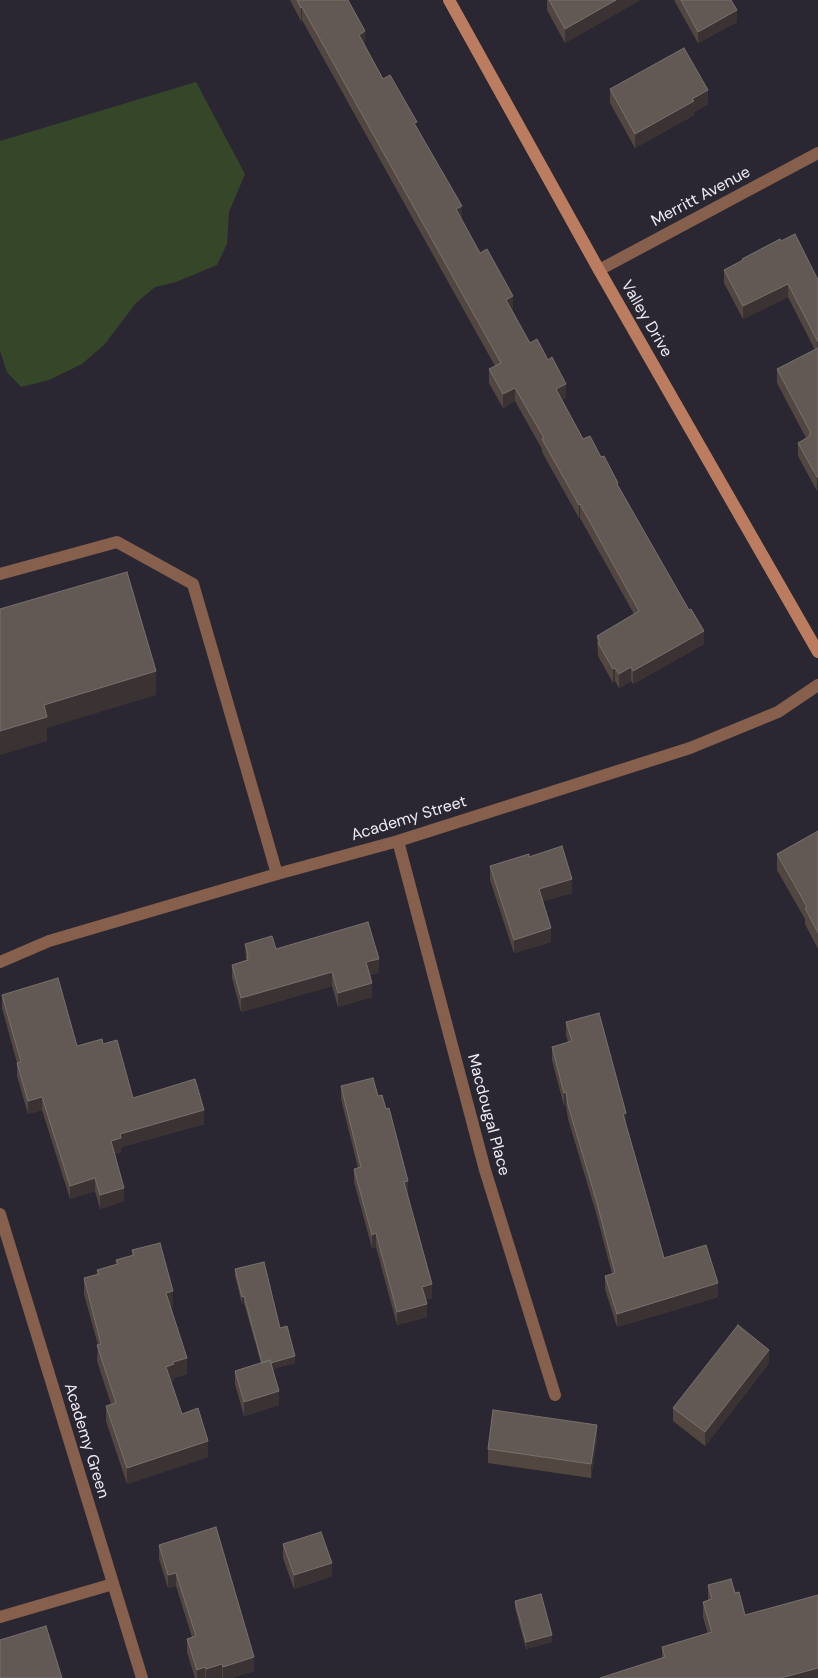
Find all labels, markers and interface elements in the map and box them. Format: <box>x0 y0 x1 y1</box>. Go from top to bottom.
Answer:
street label: Merritt Avenue <box>648 163 754 231</box>
street label: Valley Drive <box>616 277 676 361</box>
street label: Academy Street <box>349 792 469 846</box>
street label: Macdougal Place <box>463 1052 513 1178</box>
street label: Academy Green <box>59 1381 113 1501</box>

